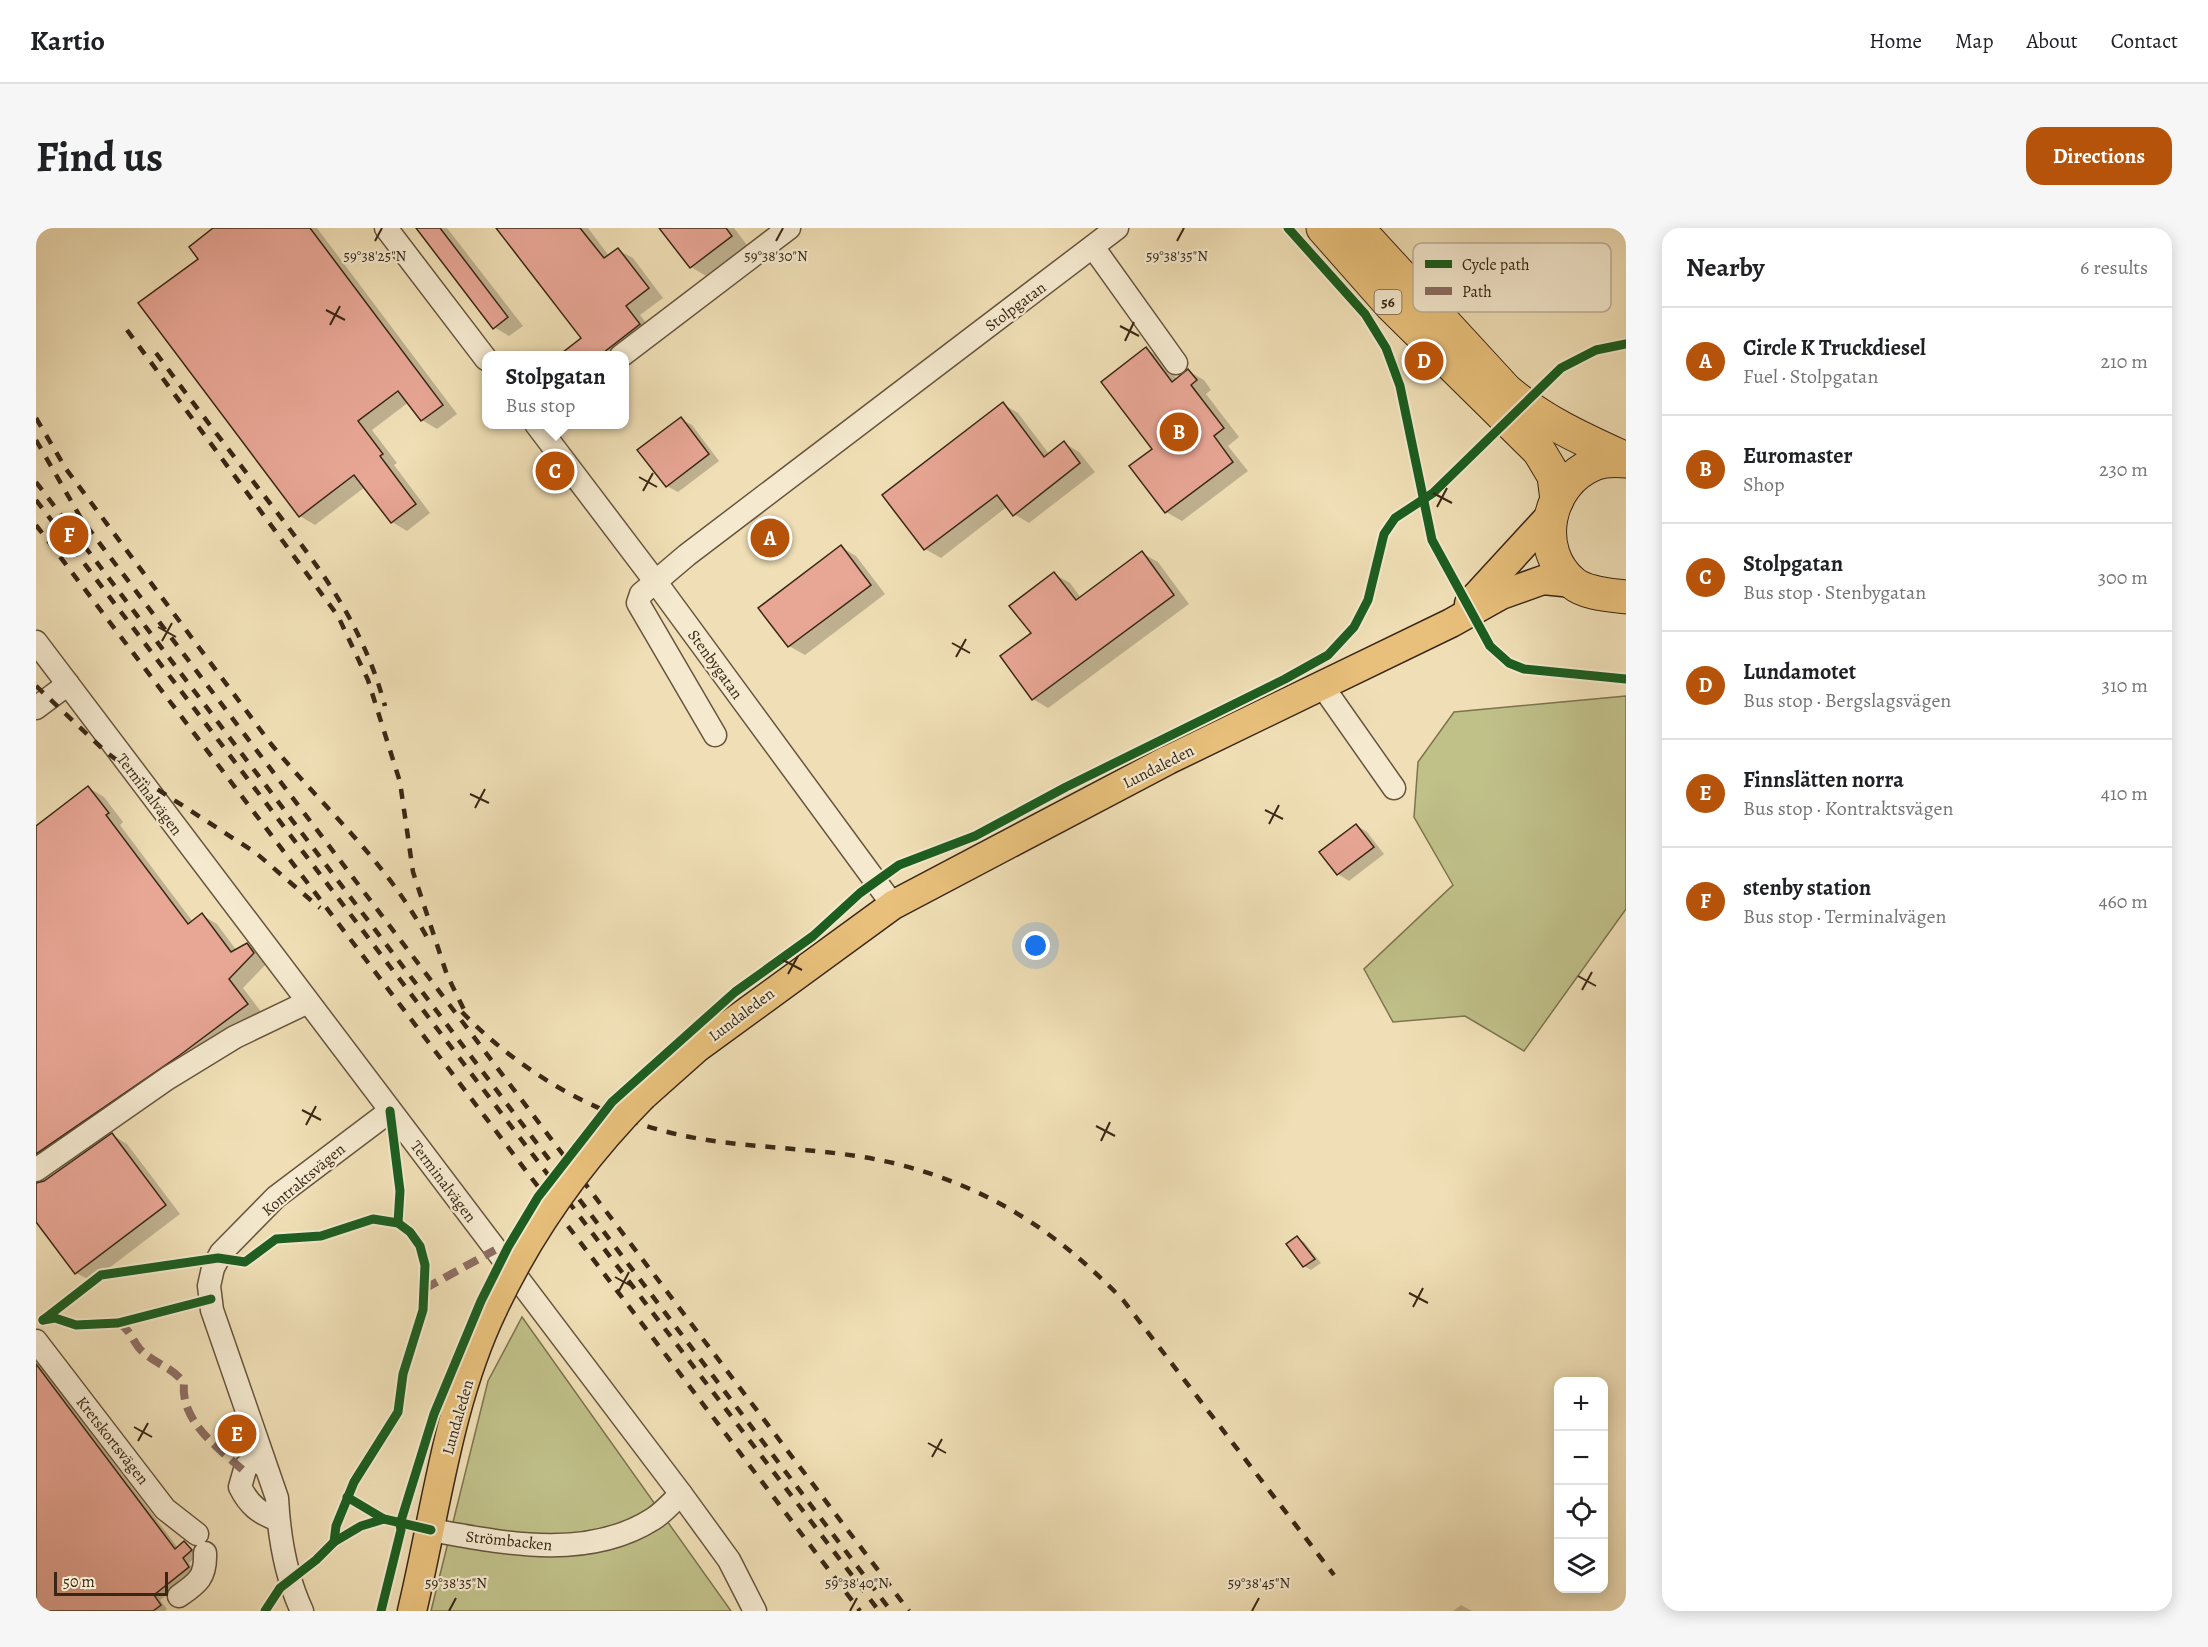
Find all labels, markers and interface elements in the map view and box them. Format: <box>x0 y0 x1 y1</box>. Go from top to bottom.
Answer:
text: Kartio <box>30 22 105 60</box>
text: Home <box>1869 27 1922 55</box>
text: Map <box>1955 27 1993 55</box>
text: About <box>2026 27 2078 55</box>
text: Contact <box>2111 27 2178 55</box>
button: Directions <box>2026 127 2172 185</box>
text: Find us <box>36 128 163 185</box>
legend <box>1413 243 1611 312</box>
text: 59°38'25"N <box>344 246 407 266</box>
text: 59°38'30"N <box>744 246 808 266</box>
text: 59°38'35"N <box>1146 246 1208 266</box>
text: Nearby <box>1686 250 1765 285</box>
text: Cycle path <box>1462 254 1530 276</box>
text: 6 results <box>2080 254 2148 281</box>
street label: Stolpgatan <box>981 277 1051 337</box>
text: Path <box>1462 281 1492 303</box>
road number: 56 <box>1374 290 1402 314</box>
text: Circle K Truckdiesel <box>1743 333 1926 363</box>
pin: D <box>1404 338 1444 384</box>
text: A <box>1699 348 1712 375</box>
text: 210 m <box>2100 348 2148 375</box>
popup <box>482 351 629 429</box>
text: Stolpgatan <box>506 362 606 392</box>
text: Fuel · Stolpgatan <box>1743 363 1878 390</box>
text: Bus stop <box>506 392 575 419</box>
pin: B <box>1160 410 1198 454</box>
text: Euromaster <box>1743 441 1853 471</box>
pin: C <box>536 448 574 494</box>
text: B <box>1699 456 1712 483</box>
text: 230 m <box>2099 456 2148 483</box>
text: Shop <box>1743 471 1785 498</box>
pin: F <box>50 512 88 558</box>
pin: A <box>750 516 790 560</box>
text: Stolpgatan <box>1743 549 1843 579</box>
text: C <box>1699 564 1712 591</box>
text: 300 m <box>2098 564 2148 591</box>
text: Bus stop · Stenbygatan <box>1743 579 1926 606</box>
street label: Stenbygatan <box>682 625 748 704</box>
text: Lundamotet <box>1743 657 1856 687</box>
text: D <box>1699 672 1712 699</box>
text: 310 m <box>2102 672 2148 699</box>
text: Bus stop · Bergslagsvägen <box>1743 687 1951 714</box>
street label: Lundaleden <box>1119 739 1198 794</box>
street label: Terminalvägen <box>111 749 187 840</box>
text: Finnslätten norra <box>1743 765 1904 795</box>
text: E <box>1700 780 1711 807</box>
text: 410 m <box>2101 780 2148 807</box>
text: Bus stop · Kontraktsvägen <box>1743 795 1953 822</box>
text: stenby station <box>1743 873 1871 903</box>
text: F <box>1700 888 1711 915</box>
text: 460 m <box>2098 888 2148 915</box>
text: Bus stop · Terminalvägen <box>1743 903 1946 930</box>
your location <box>1021 931 1050 960</box>
street label: Lundaleden <box>704 983 779 1047</box>
street label: Terminalvägen <box>405 1136 481 1227</box>
street label: Kontraktsvägen <box>257 1138 350 1221</box>
street label: Lundaleden <box>437 1377 479 1457</box>
map controls <box>1554 1377 1608 1593</box>
button: + <box>1554 1377 1608 1431</box>
street label: Kretskortsvägen <box>71 1392 154 1490</box>
pin: E <box>218 1412 256 1456</box>
button: − <box>1554 1431 1608 1485</box>
button: locate <box>1554 1485 1608 1539</box>
street label: Strömbacken <box>465 1526 554 1557</box>
button: layers <box>1554 1539 1608 1593</box>
scale bar <box>54 1569 168 1596</box>
text: 50 m <box>63 1571 95 1593</box>
text: 59°38'35"N <box>425 1573 487 1593</box>
text: 59°38'40"N <box>825 1573 889 1593</box>
text: 59°38'45"N <box>1228 1573 1290 1593</box>

